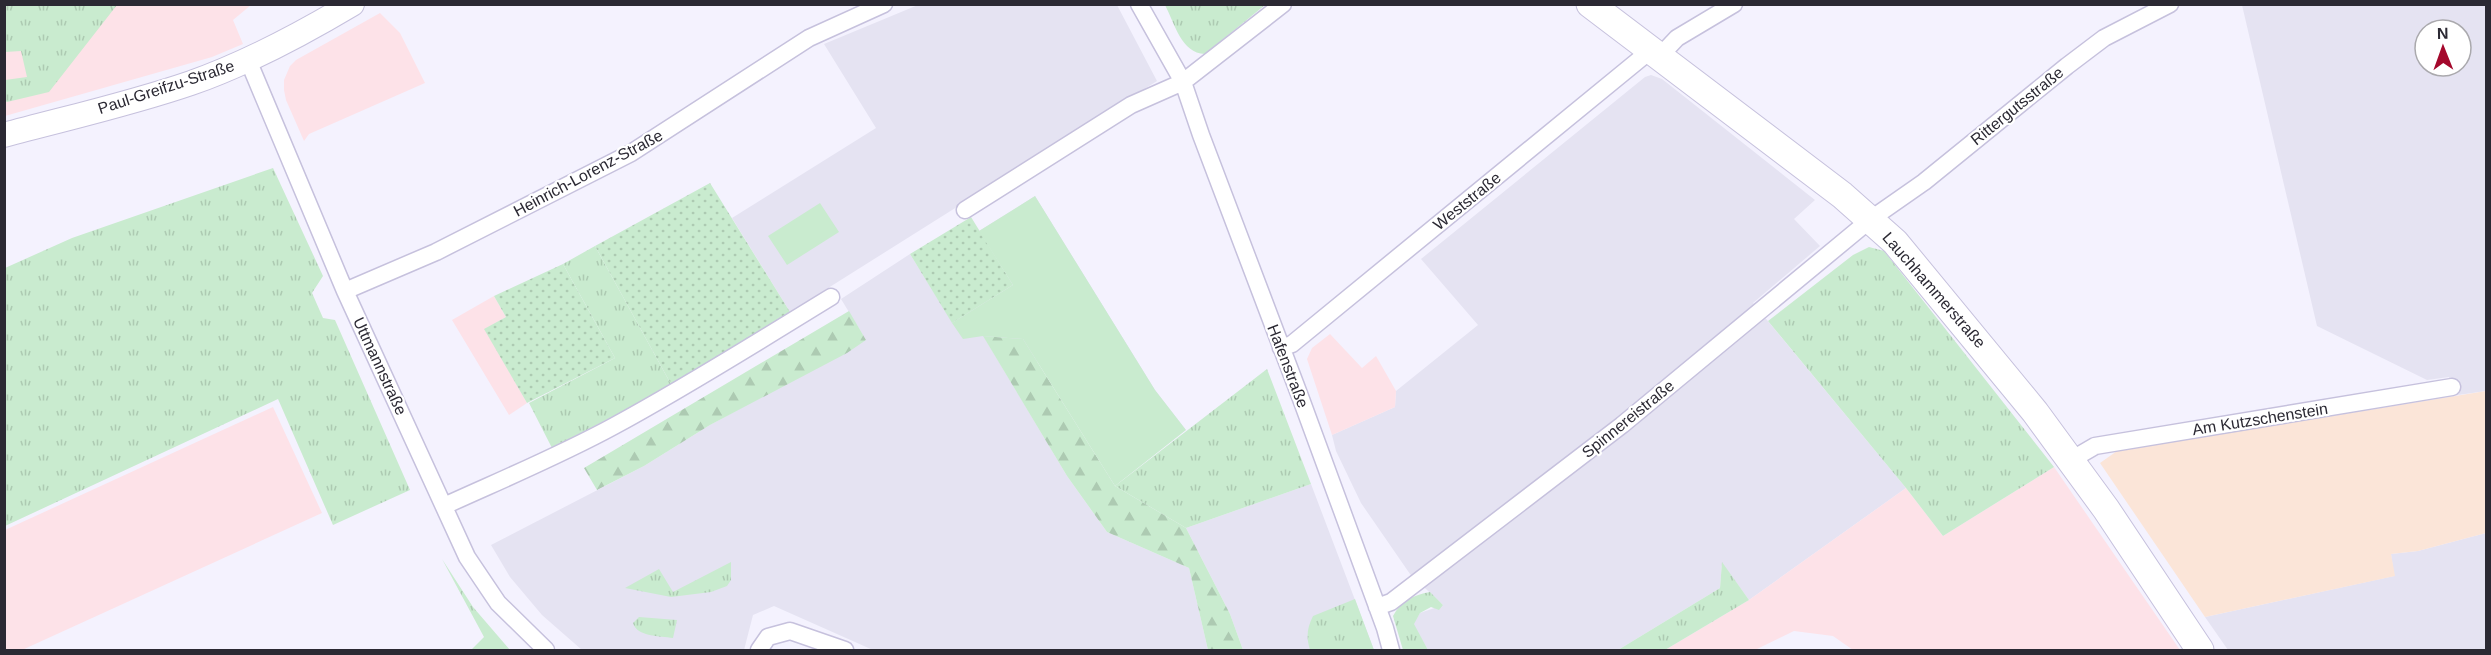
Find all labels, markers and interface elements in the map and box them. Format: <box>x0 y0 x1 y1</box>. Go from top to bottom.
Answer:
north arrow <box>2413 18 2473 78</box>
text: N <box>2437 25 2449 42</box>
street label: Paul-Greifzu-Straße <box>96 57 236 117</box>
street label: Rittergutsstraße <box>1967 64 2067 148</box>
street label: Heinrich-Lorenz-Straße <box>511 126 665 220</box>
street label: Weststraße <box>1430 169 1504 233</box>
street label: Lauchhammerstraße <box>1879 229 1989 351</box>
street label: Uttmannstraße <box>350 314 410 418</box>
street label: Hafenstraße <box>1264 322 1312 410</box>
street label: Spinnereistraße <box>1579 377 1677 461</box>
street label: Am Kutzschenstein <box>2191 400 2329 438</box>

